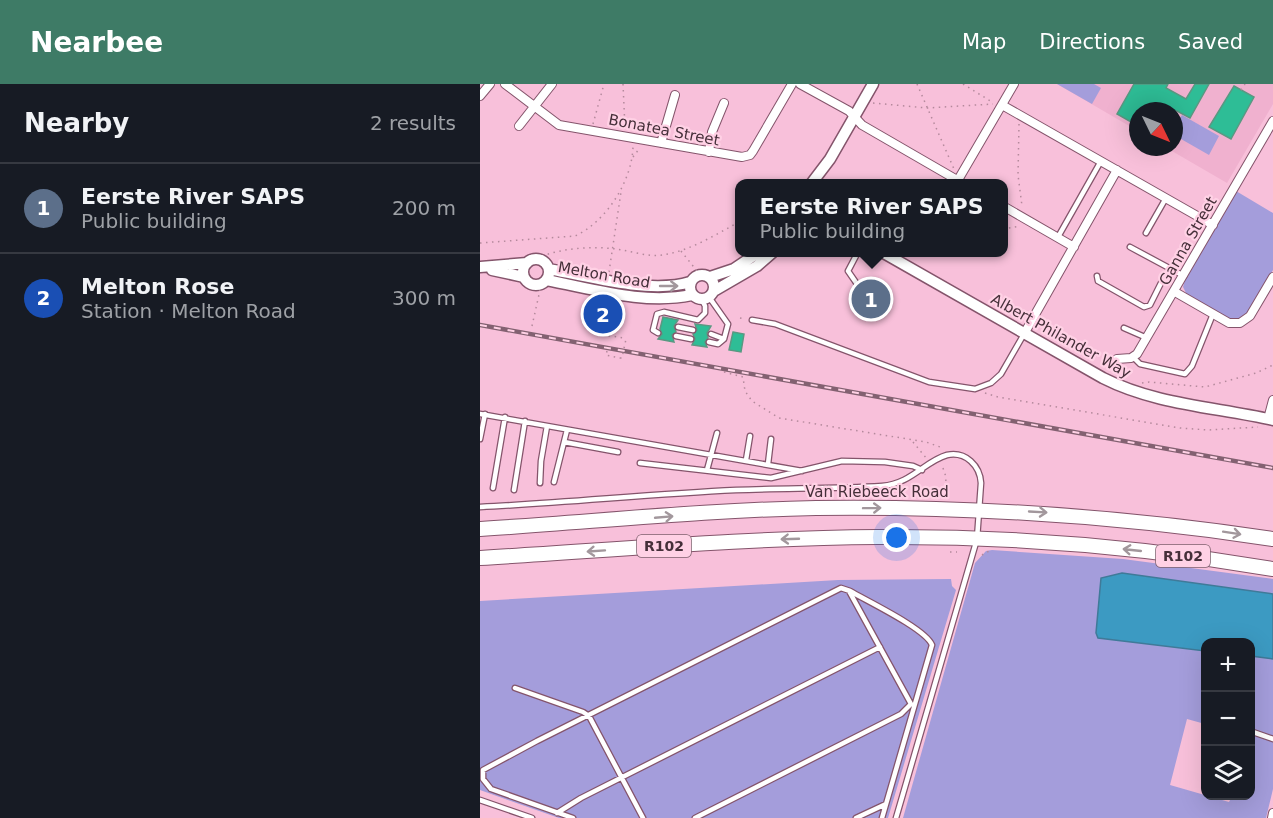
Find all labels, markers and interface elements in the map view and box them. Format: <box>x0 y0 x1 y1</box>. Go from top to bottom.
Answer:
text: Nearbee <box>30 26 163 59</box>
text: Map <box>962 30 1006 54</box>
text: Directions <box>1039 30 1145 54</box>
text: Saved <box>1178 30 1243 54</box>
north arrow <box>1129 102 1183 156</box>
text: Nearby <box>24 108 129 138</box>
street label: Bonatea Street <box>607 110 721 150</box>
text: 2 results <box>370 111 456 135</box>
popup <box>735 179 1008 257</box>
text: Eerste River SAPS <box>81 184 305 209</box>
street label: Ganna Street <box>1155 193 1221 289</box>
text: Eerste River SAPS <box>759 194 984 219</box>
text: 1 <box>37 196 50 220</box>
text: 200 m <box>392 196 456 220</box>
text: Public building <box>81 209 227 233</box>
text: Public building <box>759 219 905 243</box>
street label: Melton Road <box>556 258 652 292</box>
text: Melton Rose <box>81 274 234 299</box>
pin: 1 <box>852 276 890 322</box>
one-way arrow <box>658 280 678 292</box>
text: 2 <box>37 286 50 310</box>
text: 300 m <box>392 286 456 310</box>
street label: Albert Philander Way <box>988 290 1134 382</box>
pin: 2 <box>584 292 622 336</box>
text: Station · Melton Road <box>81 299 296 323</box>
street label: Van Riebeeck Road <box>805 483 949 501</box>
one-way arrow <box>862 502 882 514</box>
one-way arrow <box>1028 507 1048 518</box>
one-way arrow <box>654 511 674 522</box>
your location <box>882 523 911 552</box>
one-way arrow <box>1222 527 1241 538</box>
one-way arrow <box>781 534 801 545</box>
road number: R102 <box>637 535 691 557</box>
one-way arrow <box>1122 545 1142 556</box>
road number: R102 <box>1156 545 1210 567</box>
one-way arrow <box>586 546 606 557</box>
map controls <box>1201 638 1255 800</box>
button: + <box>1201 638 1255 692</box>
button: − <box>1201 692 1255 746</box>
button: layers <box>1201 746 1255 800</box>

